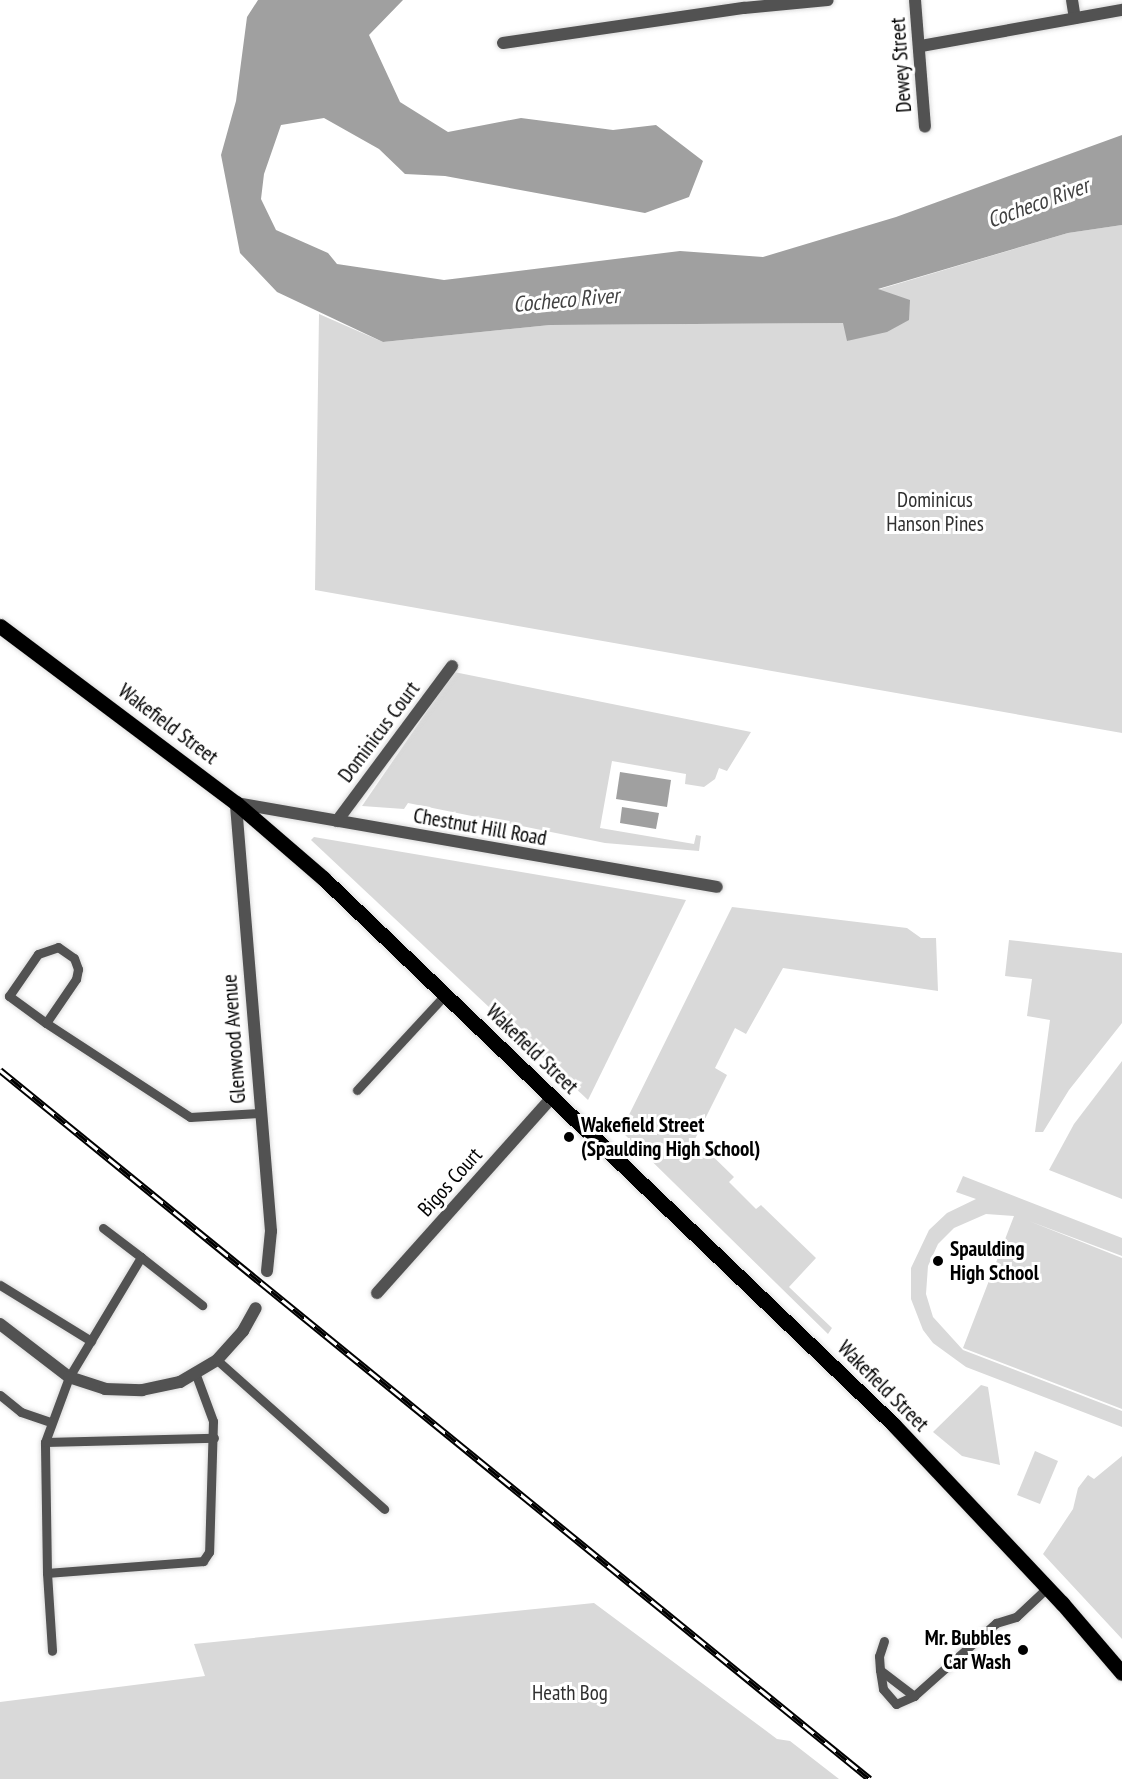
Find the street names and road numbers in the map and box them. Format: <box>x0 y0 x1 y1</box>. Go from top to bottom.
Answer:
street label: Dewey Street <box>885 16 917 114</box>
street label: Dominicus Court <box>333 677 425 787</box>
street label: Wakefield Street <box>113 678 223 770</box>
street label: Chestnut Hill Road <box>411 803 549 851</box>
street label: Glenwood Avenue <box>217 973 251 1105</box>
street label: Wakefield Street <box>481 999 583 1099</box>
street label: Bigos Court <box>413 1143 487 1221</box>
street label: Wakefield Street <box>832 1335 934 1437</box>

